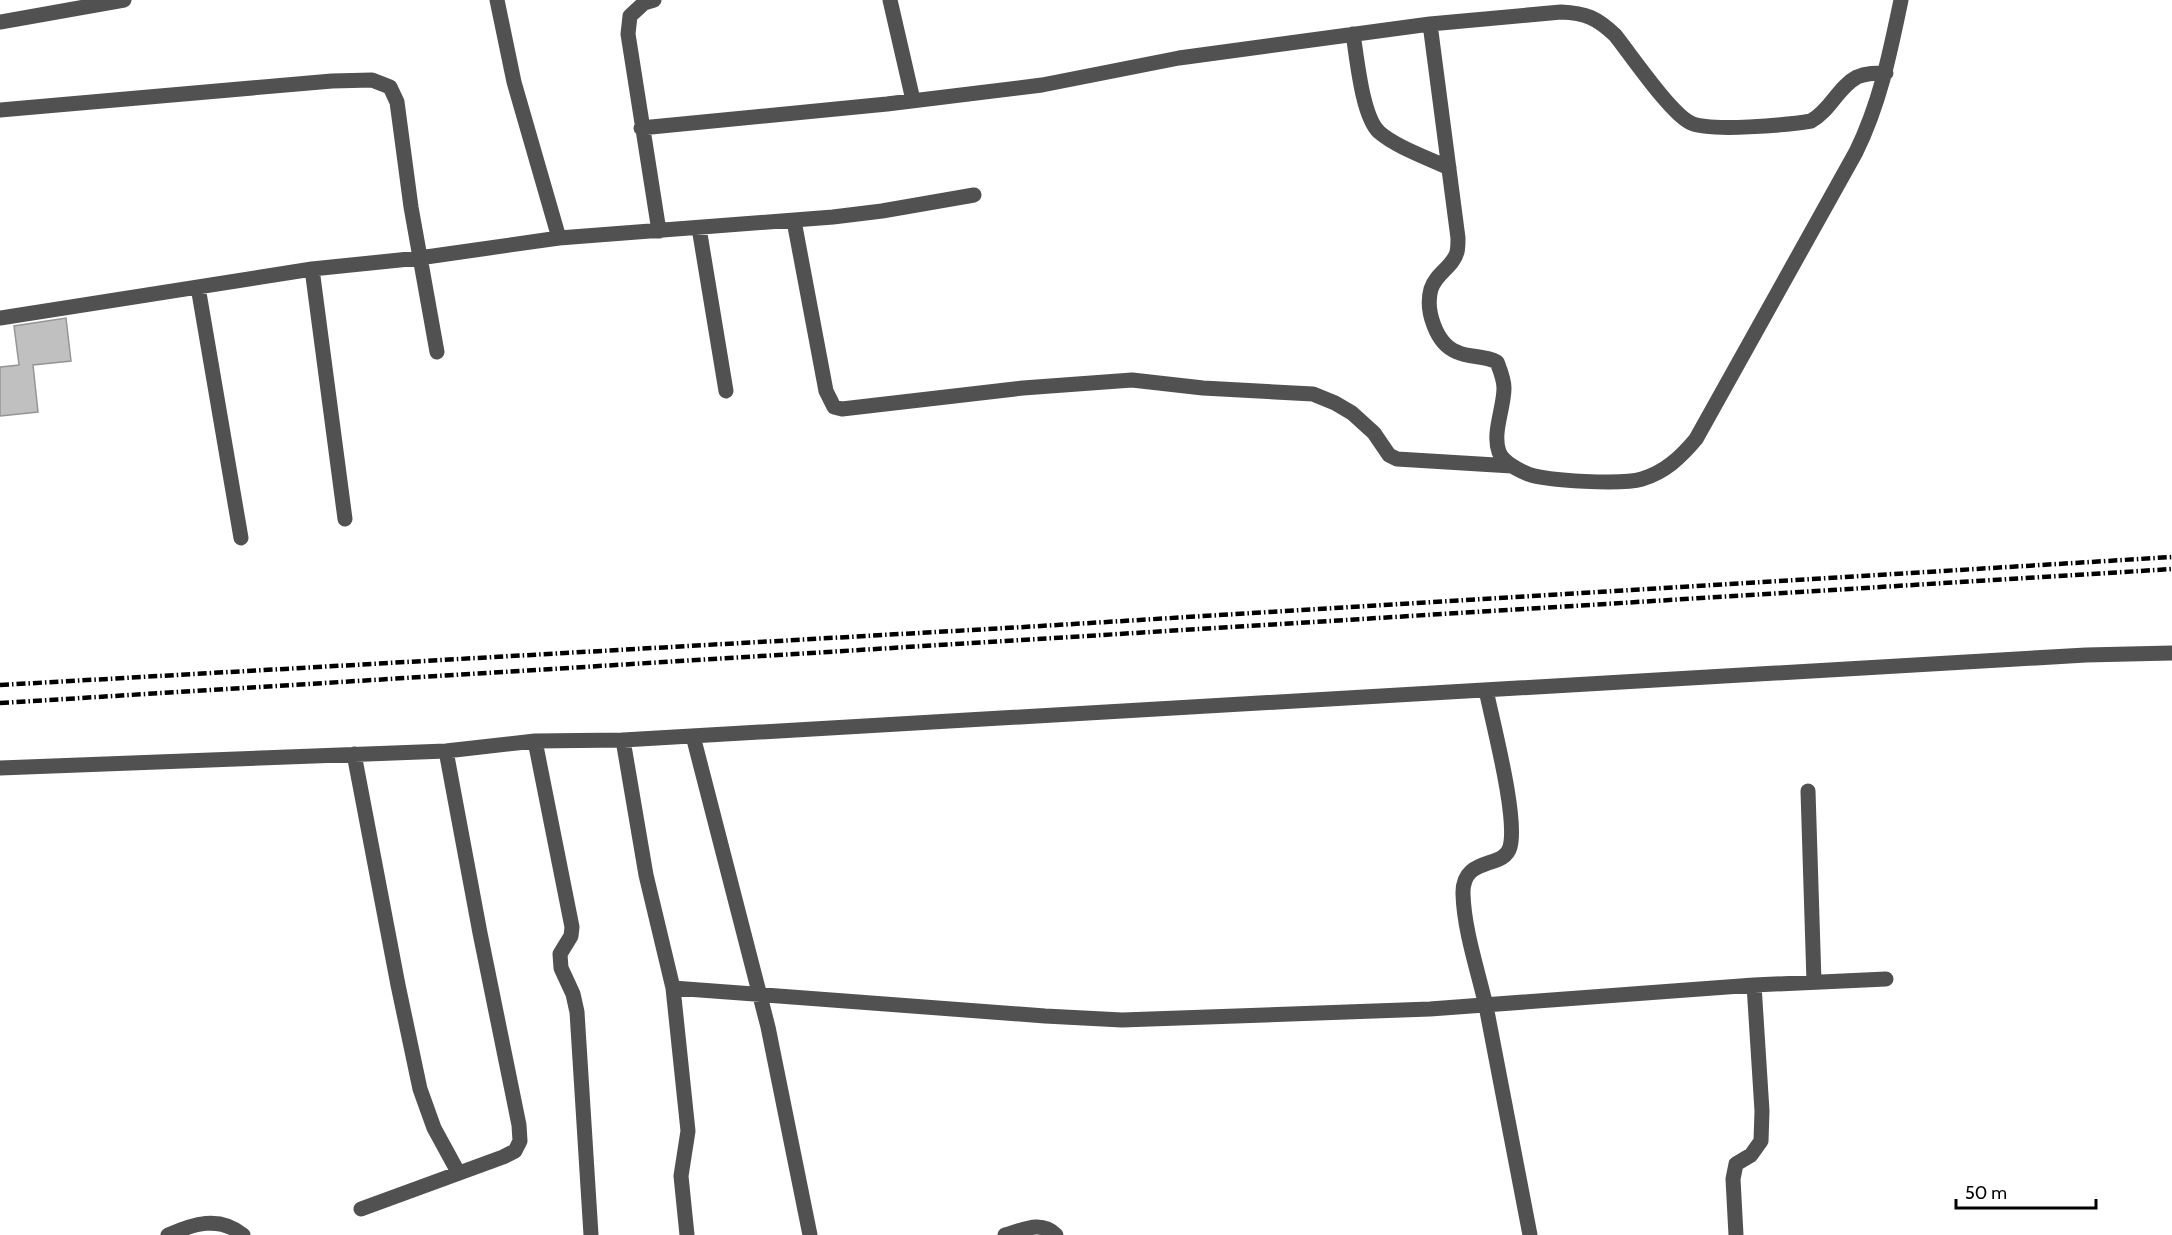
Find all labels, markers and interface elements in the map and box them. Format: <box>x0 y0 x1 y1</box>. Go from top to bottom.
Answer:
scale bar <box>1956 1172 2096 1210</box>
text: 50 m <box>1965 1182 2007 1204</box>

